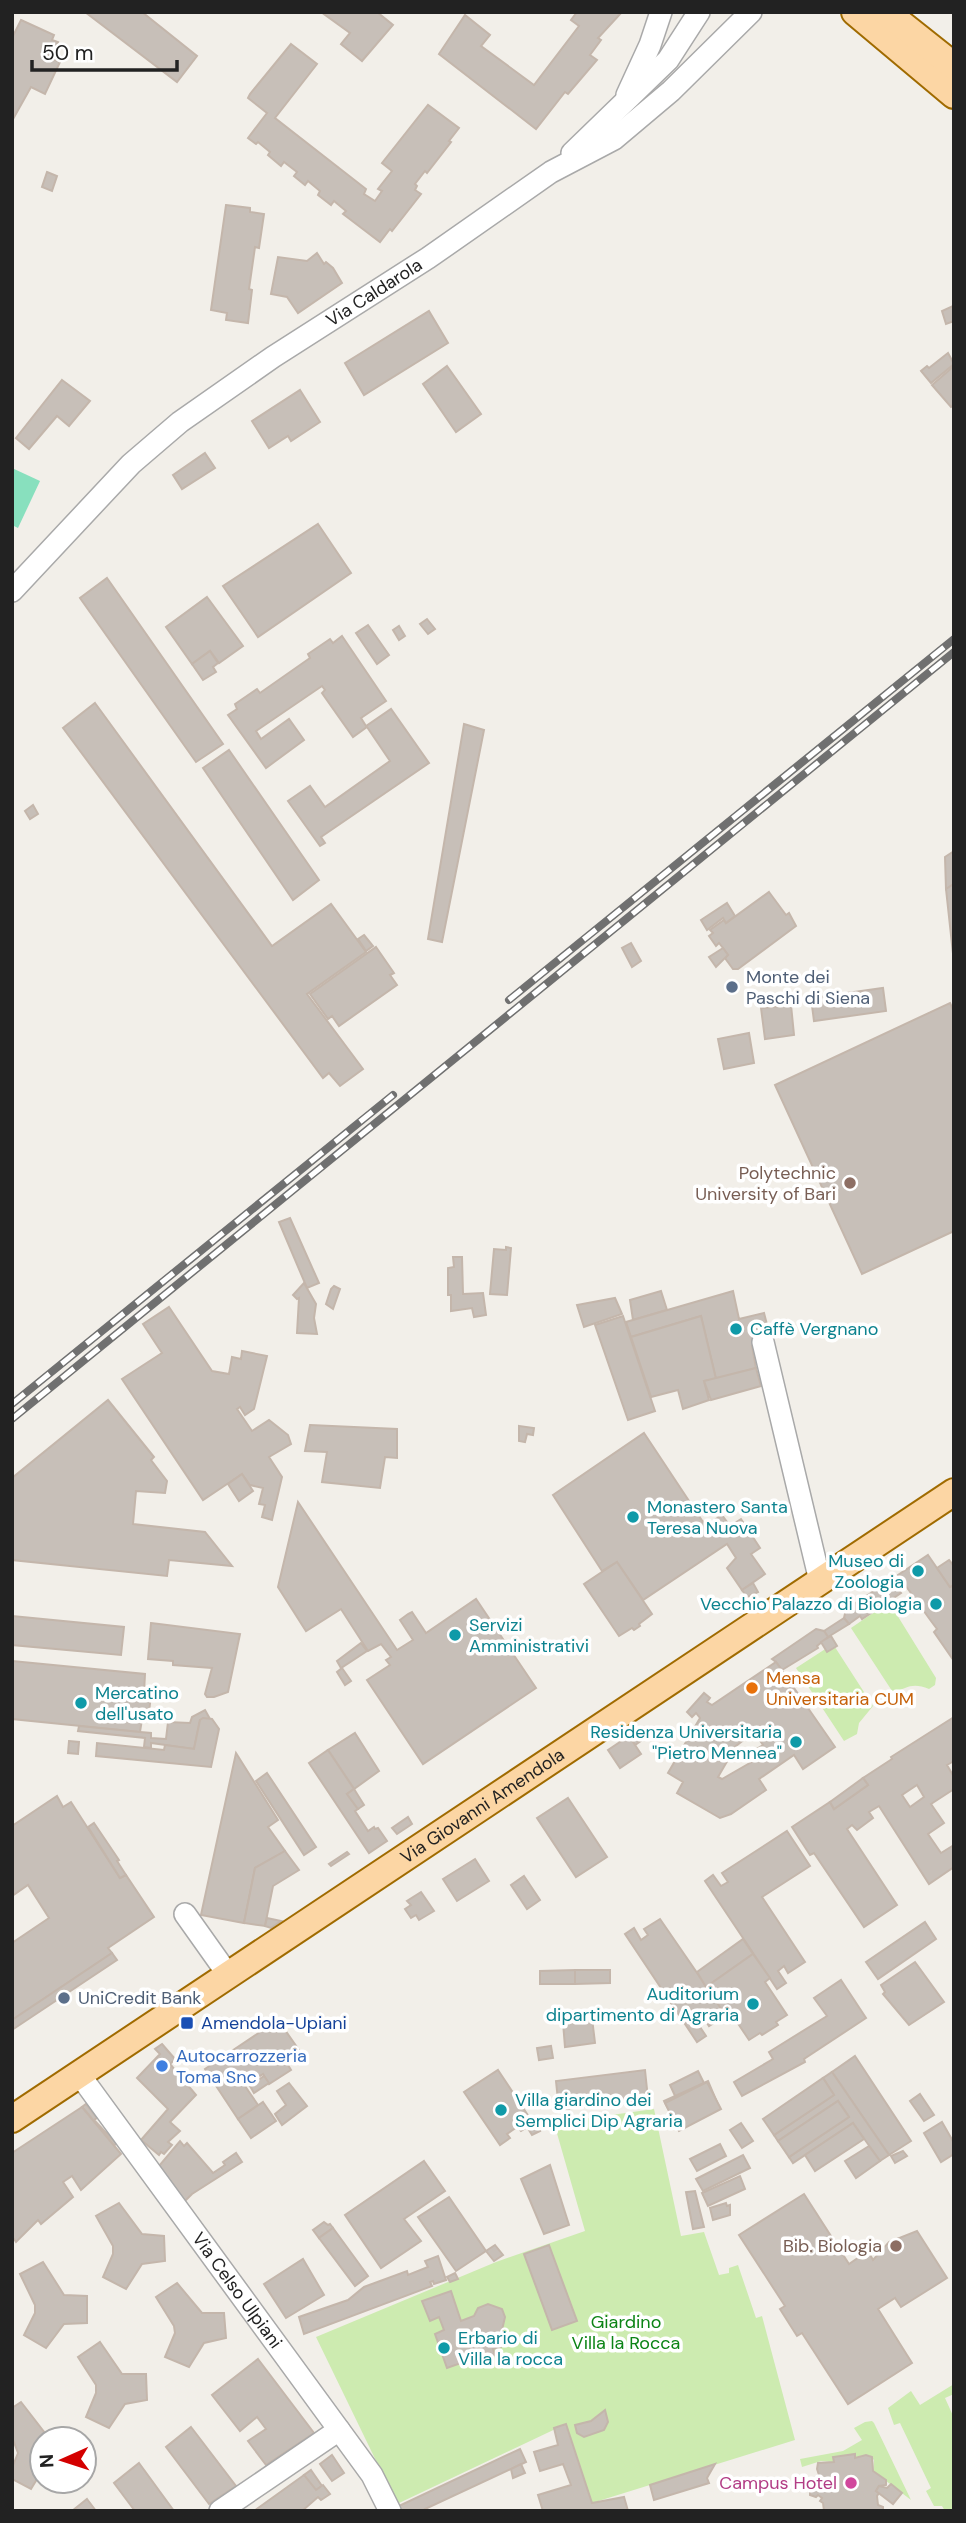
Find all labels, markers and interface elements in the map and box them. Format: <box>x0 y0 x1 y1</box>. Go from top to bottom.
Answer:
scale bar <box>32 28 177 72</box>
text: 50 m <box>42 39 93 67</box>
street label: Via Caldarola <box>321 253 427 332</box>
place label: Monte dei Paschi di Siena <box>746 965 870 1010</box>
marker: Monte dei Paschi di Siena <box>724 979 740 995</box>
place label: Polytechnic University of Bari <box>695 1161 836 1206</box>
marker: Polytechnic University of Bari <box>842 1175 858 1191</box>
place label: Caffè Vergnano <box>750 1317 878 1341</box>
marker: Caffè Vergnano <box>728 1321 744 1337</box>
place label: Monastero Santa Teresa Nuova <box>647 1495 788 1540</box>
marker: Monastero Santa Teresa Nuova <box>625 1509 641 1525</box>
place label: Museo di Zoologia <box>828 1549 904 1594</box>
marker: Museo di Zoologia <box>910 1563 926 1579</box>
place label: Vecchio Palazzo di Biologia <box>700 1592 922 1616</box>
marker: Vecchio Palazzo di Biologia <box>928 1596 944 1612</box>
place label: Servizi Amministrativi <box>469 1613 589 1658</box>
marker: Servizi Amministrativi <box>447 1627 463 1643</box>
place label: Mensa Universitaria CUM <box>766 1666 914 1711</box>
marker: Mensa Universitaria CUM <box>744 1680 760 1696</box>
place label: Mercatino dell'usato <box>95 1681 179 1726</box>
marker: Mercatino dell'usato <box>73 1695 89 1711</box>
place label: Residenza Universitaria "Pietro Mennea" <box>590 1720 782 1765</box>
marker: Residenza Universitaria "Pietro Mennea" <box>788 1734 804 1750</box>
street label: Via Giovanni Amendola <box>396 1743 569 1869</box>
place label: Auditorium dipartimento di Agraria <box>546 1982 739 2027</box>
place label: UniCredit Bank <box>78 1986 201 2010</box>
marker: UniCredit Bank <box>56 1990 72 2006</box>
marker: Auditorium dipartimento di Agraria <box>745 1996 761 2012</box>
place label: Amendola-Upiani <box>201 2011 347 2035</box>
marker: Amendola-Upiani <box>179 2015 195 2031</box>
place label: Autocarrozzeria Toma Snc <box>176 2044 307 2089</box>
marker: Autocarrozzeria Toma Snc <box>154 2058 170 2074</box>
place label: Villa giardino dei Semplici Dip Agraria <box>515 2088 683 2133</box>
marker: Villa giardino dei Semplici Dip Agraria <box>493 2102 509 2118</box>
street label: Via Celso Ulpiani <box>187 2227 288 2353</box>
place label: Bib. Biologia <box>783 2234 882 2258</box>
marker: Bib. Biologia <box>888 2238 904 2254</box>
park label: Giardino Villa la Rocca <box>572 2310 680 2355</box>
place label: Erbario di Villa la rocca <box>458 2326 563 2371</box>
marker: Erbario di Villa la rocca <box>436 2340 452 2356</box>
north arrow <box>28 2425 98 2495</box>
text: N <box>34 2453 59 2468</box>
place label: Campus Hotel <box>719 2471 837 2495</box>
marker: Campus Hotel <box>843 2475 859 2491</box>

